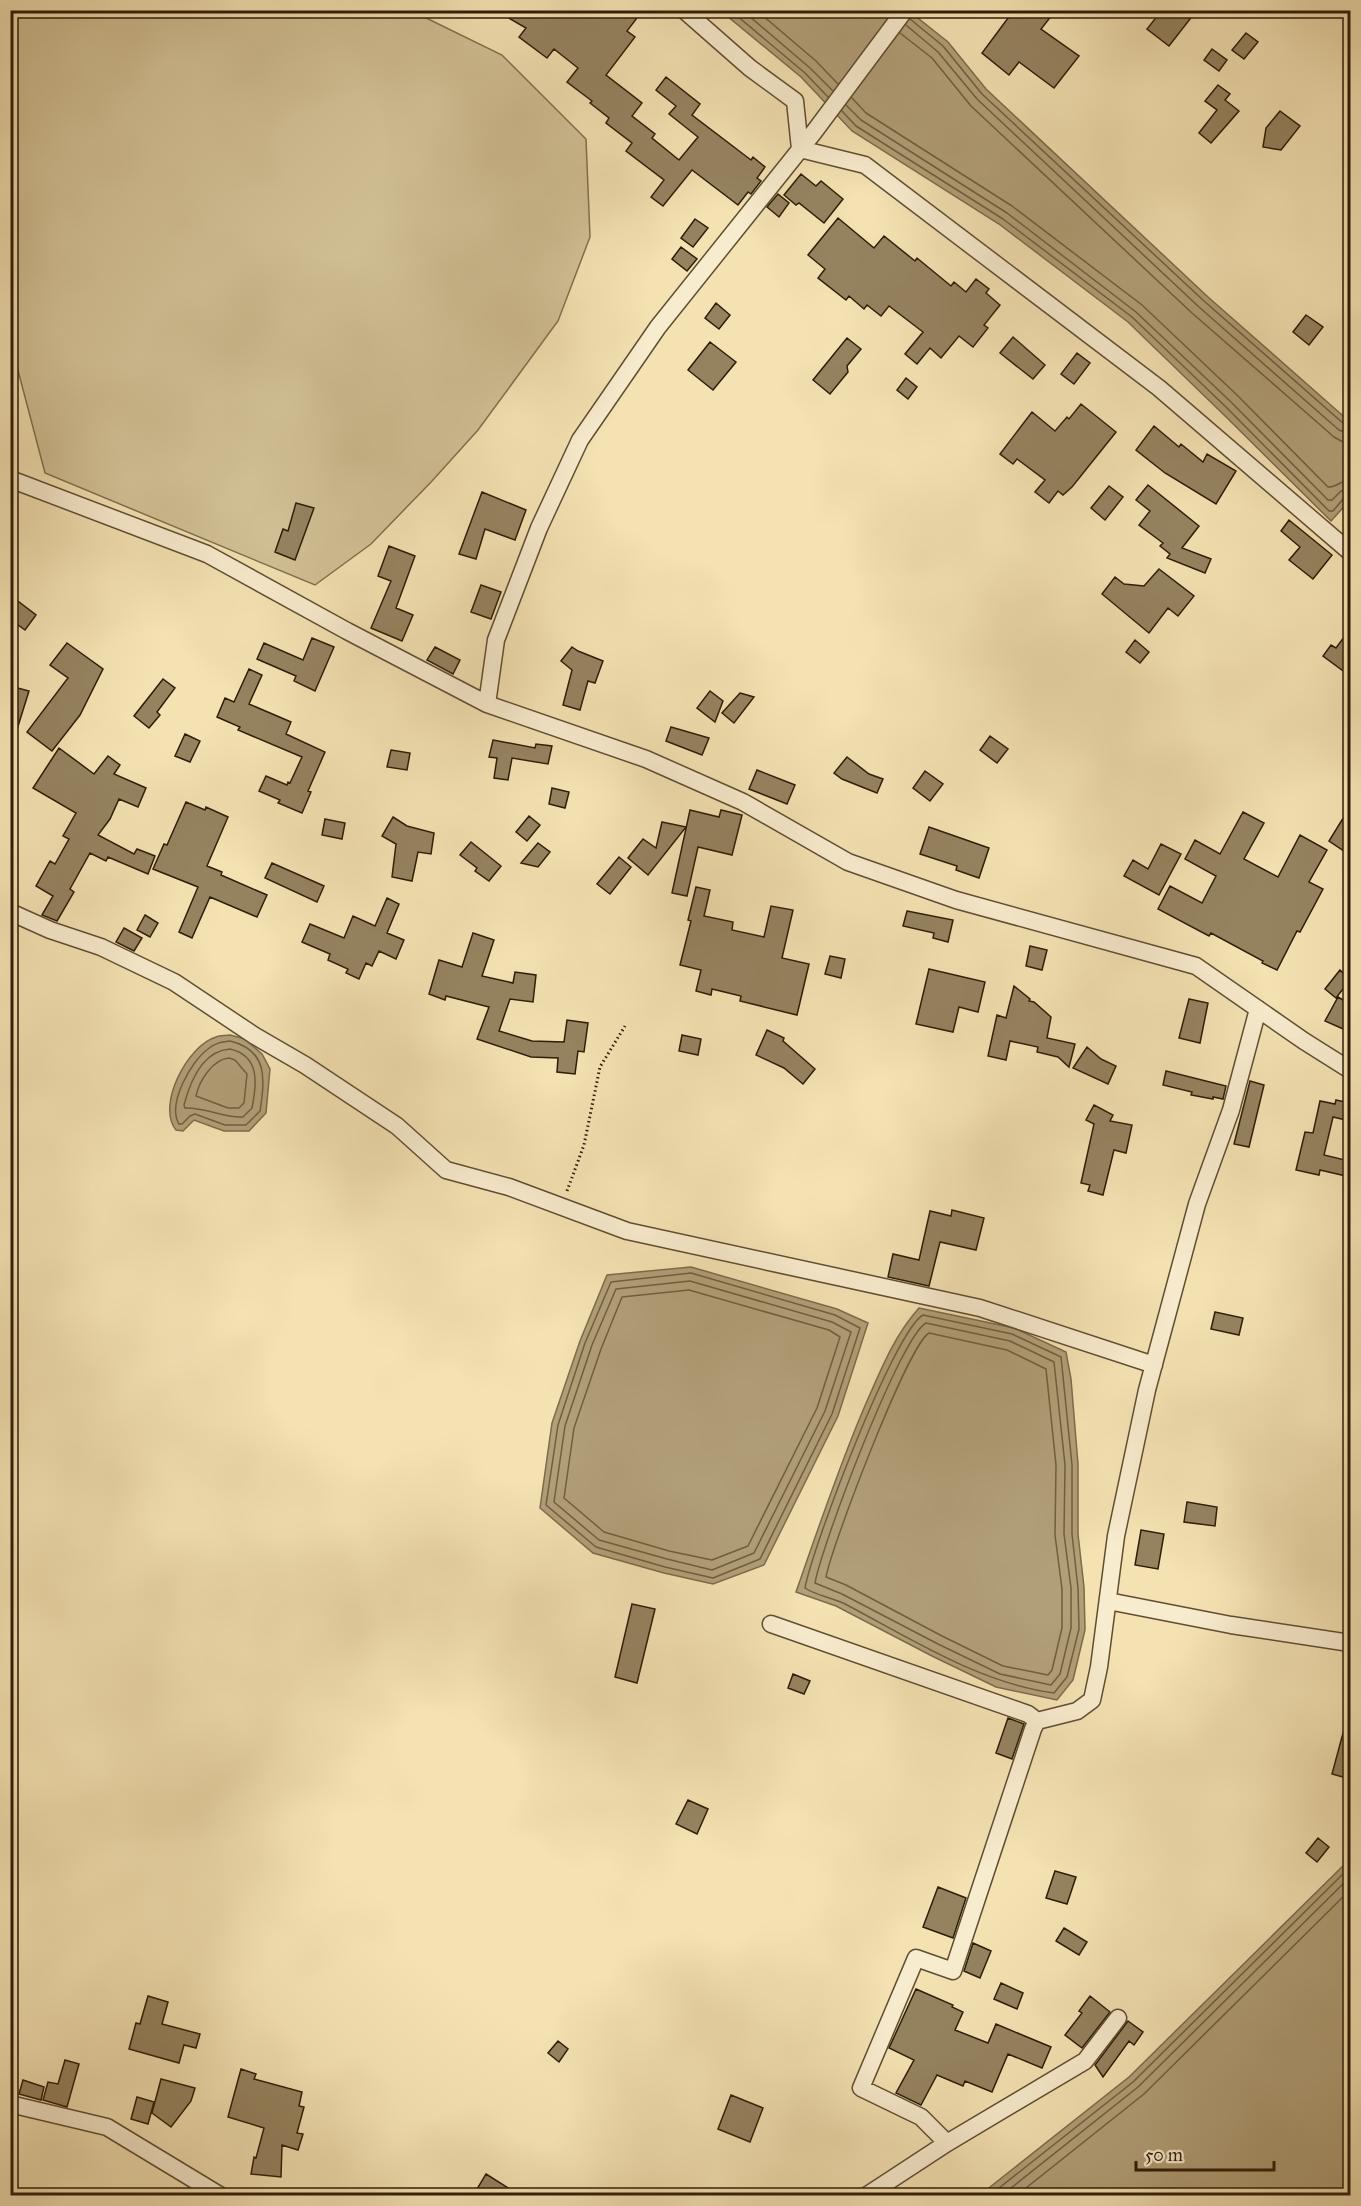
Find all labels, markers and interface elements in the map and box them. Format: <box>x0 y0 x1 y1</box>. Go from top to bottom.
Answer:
scale bar <box>1136 2134 1274 2172</box>
text: 50 m <box>1145 2144 1183 2166</box>

